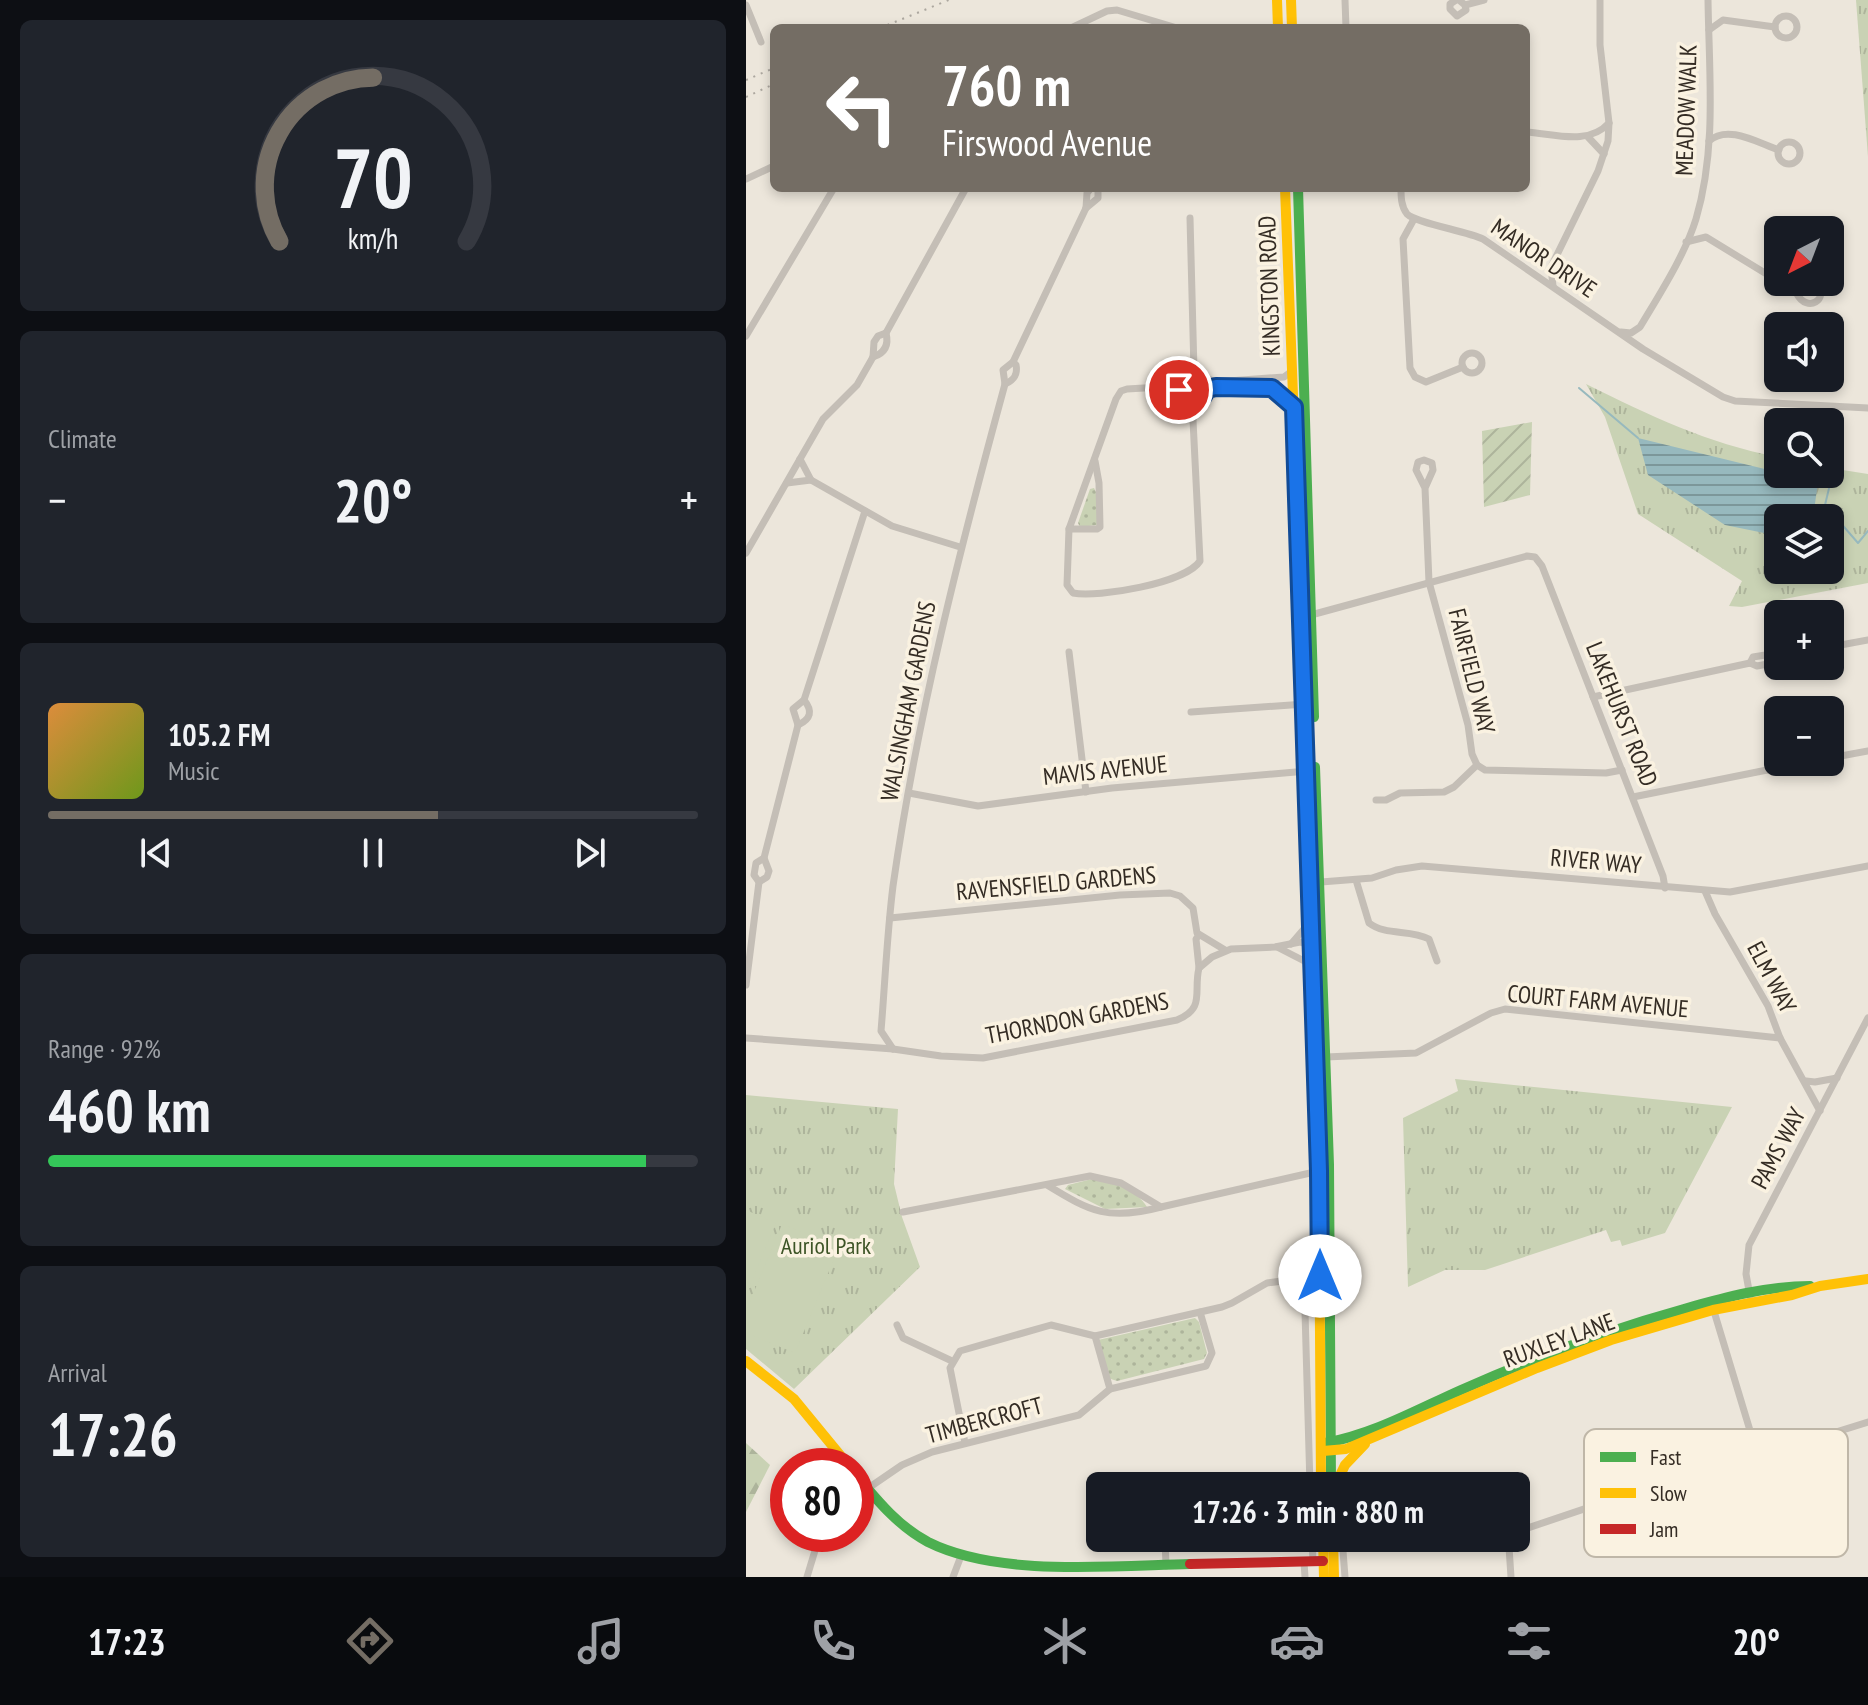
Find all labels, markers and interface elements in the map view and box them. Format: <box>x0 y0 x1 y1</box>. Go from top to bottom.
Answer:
street label: MEADOW WALK <box>1668 44 1704 176</box>
text: 760 m <box>942 49 1071 121</box>
icon: left <box>810 56 914 160</box>
text: Firswood Avenue <box>942 119 1152 166</box>
text: 70 <box>333 122 413 230</box>
street label: MANOR DRIVE <box>1485 211 1603 305</box>
street label: KINGSTON ROAD <box>1251 215 1287 357</box>
north arrow <box>1764 216 1844 296</box>
map controls <box>1764 216 1844 776</box>
text: km/h <box>348 220 398 257</box>
button: sound <box>1764 312 1844 392</box>
pin <box>1145 356 1213 424</box>
icon: arrive <box>1157 368 1201 412</box>
button: search <box>1764 408 1844 488</box>
text: Climate <box>48 422 117 455</box>
text: 20° <box>333 461 413 539</box>
text: − <box>48 471 66 528</box>
text: + <box>680 471 698 528</box>
button: layers <box>1764 504 1844 584</box>
street label: WALSINGHAM GARDENS <box>873 599 943 803</box>
button: + <box>1764 600 1844 680</box>
street label: FAIRFIELD WAY <box>1441 605 1503 737</box>
street label: LAKEHURST ROAD <box>1579 637 1665 791</box>
button: − <box>1764 696 1844 776</box>
text: 105.2 FM <box>168 715 270 754</box>
street label: MAVIS AVENUE <box>1041 748 1169 792</box>
text: Music <box>168 754 220 787</box>
icon: previous <box>134 831 178 875</box>
icon: pause <box>351 831 395 875</box>
icon: next <box>568 831 612 875</box>
street label: RIVER WAY <box>1549 842 1643 880</box>
street label: RAVENSFIELD GARDENS <box>955 859 1157 907</box>
street label: ELM WAY <box>1740 936 1804 1018</box>
street label: COURT FARM AVENUE <box>1506 978 1690 1024</box>
street label: THORNDON GARDENS <box>983 985 1171 1051</box>
text: Range · 92% <box>48 1032 161 1065</box>
text: 460 km <box>48 1071 211 1149</box>
street label: PAMS WAY <box>1744 1102 1812 1194</box>
park label: Auriol Park <box>781 1230 872 1261</box>
position arrow <box>1278 1234 1362 1318</box>
street label: RUXLEY LANE <box>1499 1306 1619 1374</box>
text: Arrival <box>48 1356 107 1389</box>
street label: TIMBERCROFT <box>922 1389 1046 1450</box>
text: 17:26 <box>48 1395 178 1473</box>
legend <box>1584 1429 1848 1557</box>
text: Fast <box>1650 1443 1681 1471</box>
speed limit sign: 80 <box>770 1448 874 1552</box>
text: Slow <box>1650 1479 1687 1507</box>
text: 17:26 · 3 min · 880 m <box>1192 1492 1424 1531</box>
text: Jam <box>1649 1515 1678 1543</box>
icon: directions <box>342 1613 398 1669</box>
icon: music <box>573 1613 629 1669</box>
icon: phone <box>805 1613 861 1669</box>
icon: climate <box>1037 1613 1093 1669</box>
icon: car <box>1269 1613 1325 1669</box>
icon: filters <box>1501 1613 1557 1669</box>
text: 17:23 <box>88 1618 166 1665</box>
text: 20° <box>1732 1618 1780 1665</box>

